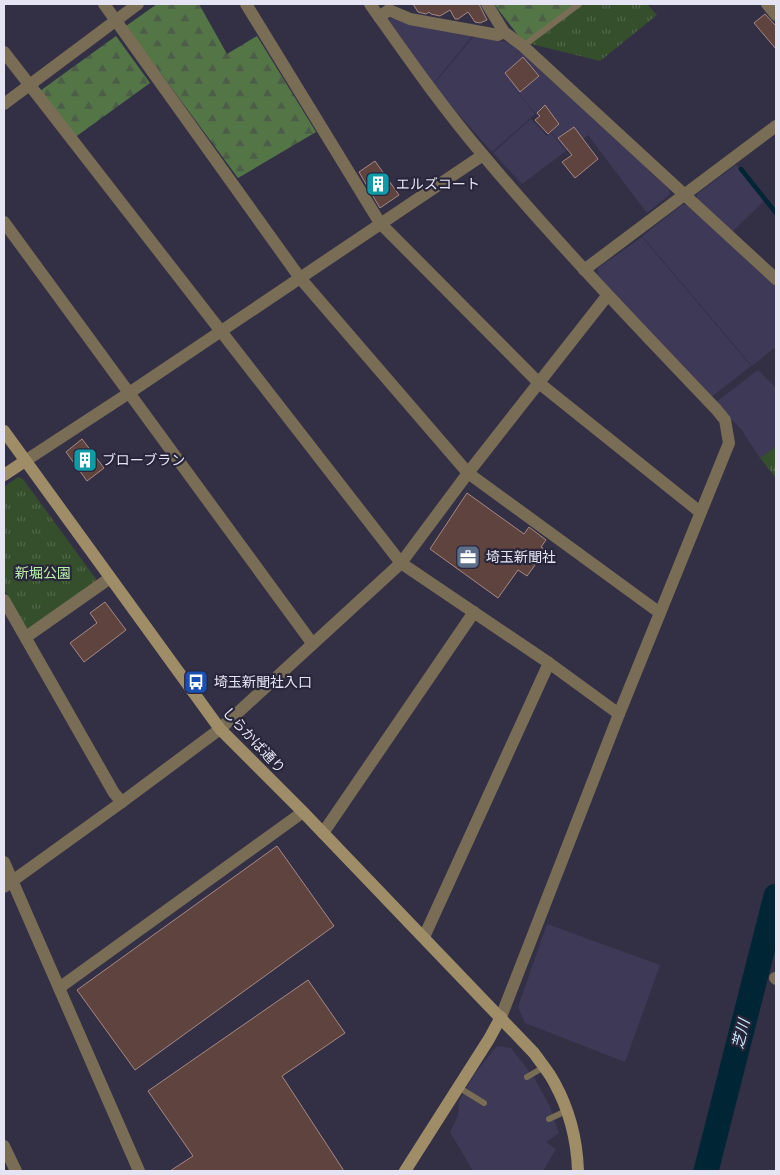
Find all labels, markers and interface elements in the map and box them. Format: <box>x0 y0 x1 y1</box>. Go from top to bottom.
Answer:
building icon: エルズコート <box>365 171 391 197</box>
place label: エルズコート <box>396 176 480 192</box>
building icon: ブローブラン <box>72 447 98 473</box>
place label: ブローブラン <box>102 452 185 468</box>
office icon: 埼玉新聞社 <box>455 544 481 570</box>
place label: 埼玉新聞社 <box>486 549 556 565</box>
park label: 新堀公園 <box>15 565 71 581</box>
bus stop icon: 埼玉新聞社入口 <box>183 669 209 695</box>
place label: 埼玉新聞社入口 <box>214 674 312 690</box>
street label: しらかば通り <box>220 704 288 776</box>
water label: 芝川 <box>729 1015 754 1051</box>

